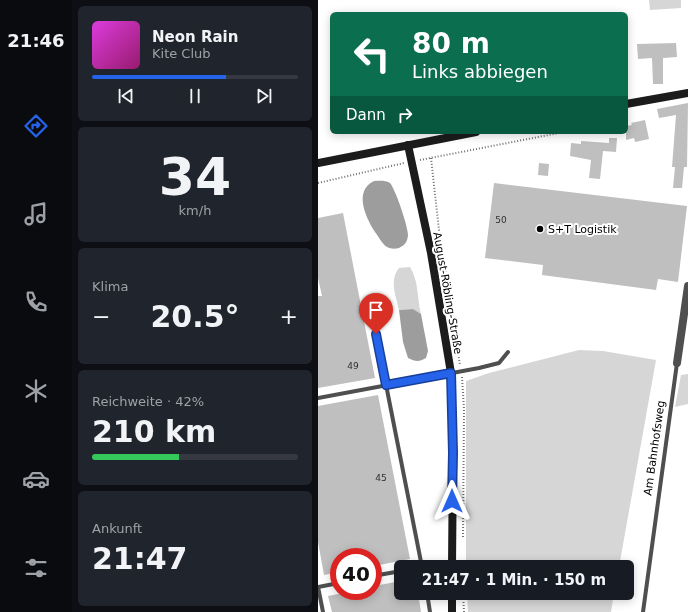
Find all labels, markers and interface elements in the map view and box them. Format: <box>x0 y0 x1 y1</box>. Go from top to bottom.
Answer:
text: 80 m <box>412 27 490 60</box>
text: Neon Rain <box>152 28 238 46</box>
icon: left <box>346 28 398 80</box>
text: 21:46 <box>7 30 65 51</box>
text: Kite Club <box>152 46 211 61</box>
text: Links abbiegen <box>412 61 548 82</box>
icon: previous <box>115 85 137 107</box>
icon: pause <box>184 85 206 107</box>
icon: next <box>253 85 275 107</box>
icon: right <box>394 104 416 126</box>
text: Dann <box>346 106 386 124</box>
icon: directions <box>22 112 50 140</box>
text: 34 <box>159 147 231 207</box>
icon: music <box>22 200 50 228</box>
text: km/h <box>179 203 211 218</box>
house number: 50 <box>495 215 507 225</box>
place label: S+T Logistik <box>548 223 617 236</box>
marker: S+T Logistik <box>535 224 545 234</box>
street label: August-Röbling-Straße <box>430 231 465 355</box>
text: Klima <box>92 279 128 294</box>
icon: phone <box>22 288 50 316</box>
pin <box>359 293 393 334</box>
text: 20.5° <box>150 299 240 334</box>
icon: arrive <box>365 299 387 321</box>
text: − <box>92 304 110 329</box>
text: + <box>280 304 298 329</box>
house number: 49 <box>347 361 359 371</box>
icon: climate <box>22 377 50 405</box>
text: Reichweite · 42% <box>92 394 204 409</box>
street label: Am Bahnhofsweg <box>641 400 668 497</box>
text: 210 km <box>92 414 216 449</box>
icon: car <box>22 465 50 493</box>
house number: 45 <box>375 473 387 483</box>
position arrow <box>431 480 473 522</box>
text: Ankunft <box>92 521 142 536</box>
text: 21:47 <box>92 541 188 576</box>
speed limit sign: 40 <box>330 548 382 600</box>
icon: filters <box>22 554 50 582</box>
text: 21:47 · 1 Min. · 150 m <box>422 571 606 589</box>

